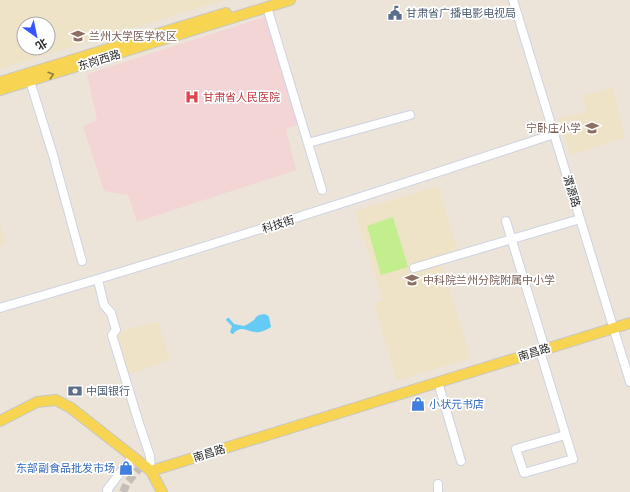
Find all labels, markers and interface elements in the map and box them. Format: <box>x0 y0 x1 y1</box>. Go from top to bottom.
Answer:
public building icon: 甘肃省广播电影电视局 <box>387 5 403 21</box>
place label: 甘肃省广播电影电视局 <box>406 6 516 19</box>
north arrow <box>16 16 56 56</box>
school or university icon: 兰州大学医学校区 <box>70 28 86 44</box>
place label: 兰州大学医学校区 <box>89 29 177 42</box>
text: 北 <box>34 36 50 53</box>
street label: 东岗西路 <box>76 47 122 72</box>
one-way arrow <box>47 71 54 80</box>
hospital icon: 甘肃省人民医院 <box>184 89 200 105</box>
place label: 甘肃省人民医院 <box>203 90 280 103</box>
school or university icon: 宁卧庄小学 <box>584 120 600 136</box>
place label: 宁卧庄小学 <box>526 121 581 134</box>
street label: 渭源路 <box>561 173 584 209</box>
street label: 科技街 <box>260 212 296 235</box>
school or university icon: 中科院兰州分院附属中小学 <box>404 272 420 288</box>
place label: 中科院兰州分院附属中小学 <box>423 273 555 286</box>
street label: 南昌路 <box>516 340 552 363</box>
bank icon: 中国银行 <box>67 383 83 399</box>
place label: 中国银行 <box>86 384 130 397</box>
shop icon: 小状元书店 <box>410 396 426 412</box>
place label: 小状元书店 <box>429 397 484 410</box>
street label: 南昌路 <box>191 441 227 464</box>
shop icon: 东部副食品批发市场 <box>118 460 134 476</box>
place label: 东部副食品批发市场 <box>16 461 115 474</box>

